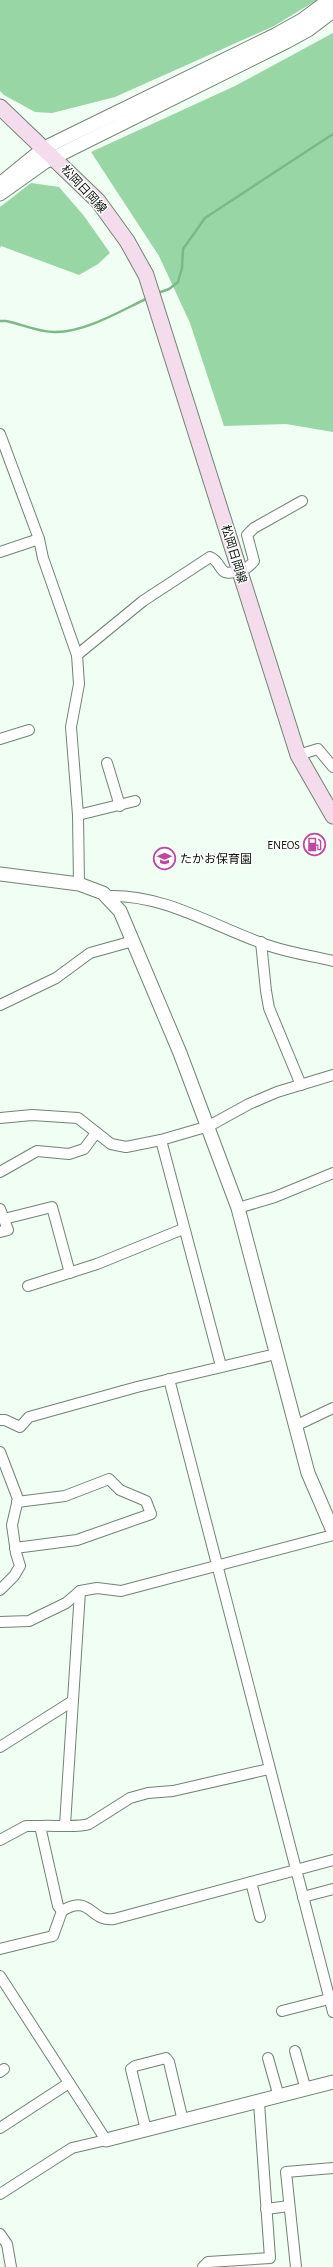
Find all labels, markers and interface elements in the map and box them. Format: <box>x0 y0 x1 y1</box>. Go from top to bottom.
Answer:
street label: 松岡日岡線 <box>59 162 110 215</box>
street label: 松岡日岡線 <box>219 523 249 584</box>
fuel station icon: ENEOS <box>302 832 328 858</box>
place label: ENEOS <box>267 839 300 851</box>
school or university icon: たかお保育園 <box>151 846 177 872</box>
place label: たかお保育園 <box>180 852 252 865</box>

